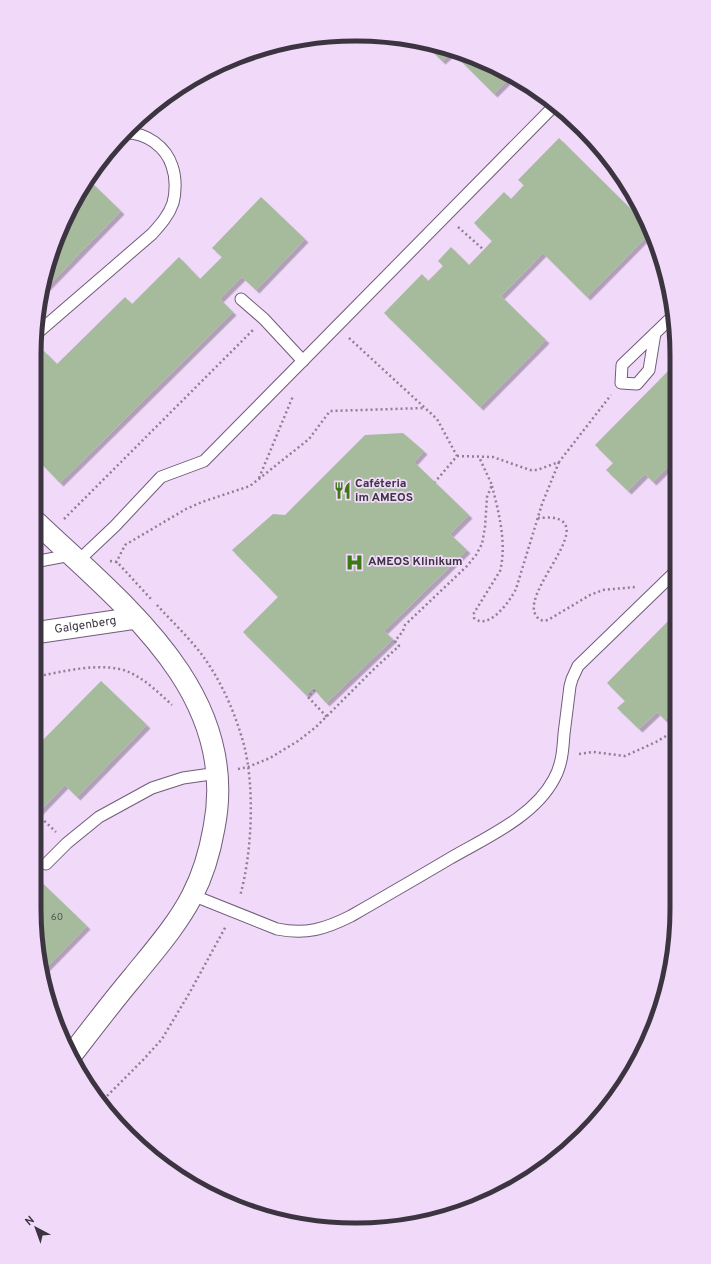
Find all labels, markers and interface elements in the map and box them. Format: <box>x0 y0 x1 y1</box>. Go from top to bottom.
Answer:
place label: Caféteria im AMEOS <box>355 476 413 506</box>
restaurant icon: Caféteria im AMEOS <box>332 481 352 501</box>
hospital icon: AMEOS Klinikum <box>345 552 365 572</box>
place label: AMEOS Klinikum <box>368 554 463 570</box>
street label: Galgenberg <box>53 613 117 638</box>
house number: 60 <box>51 911 63 924</box>
north arrow <box>16 1208 56 1248</box>
text: N <box>23 1213 38 1229</box>

